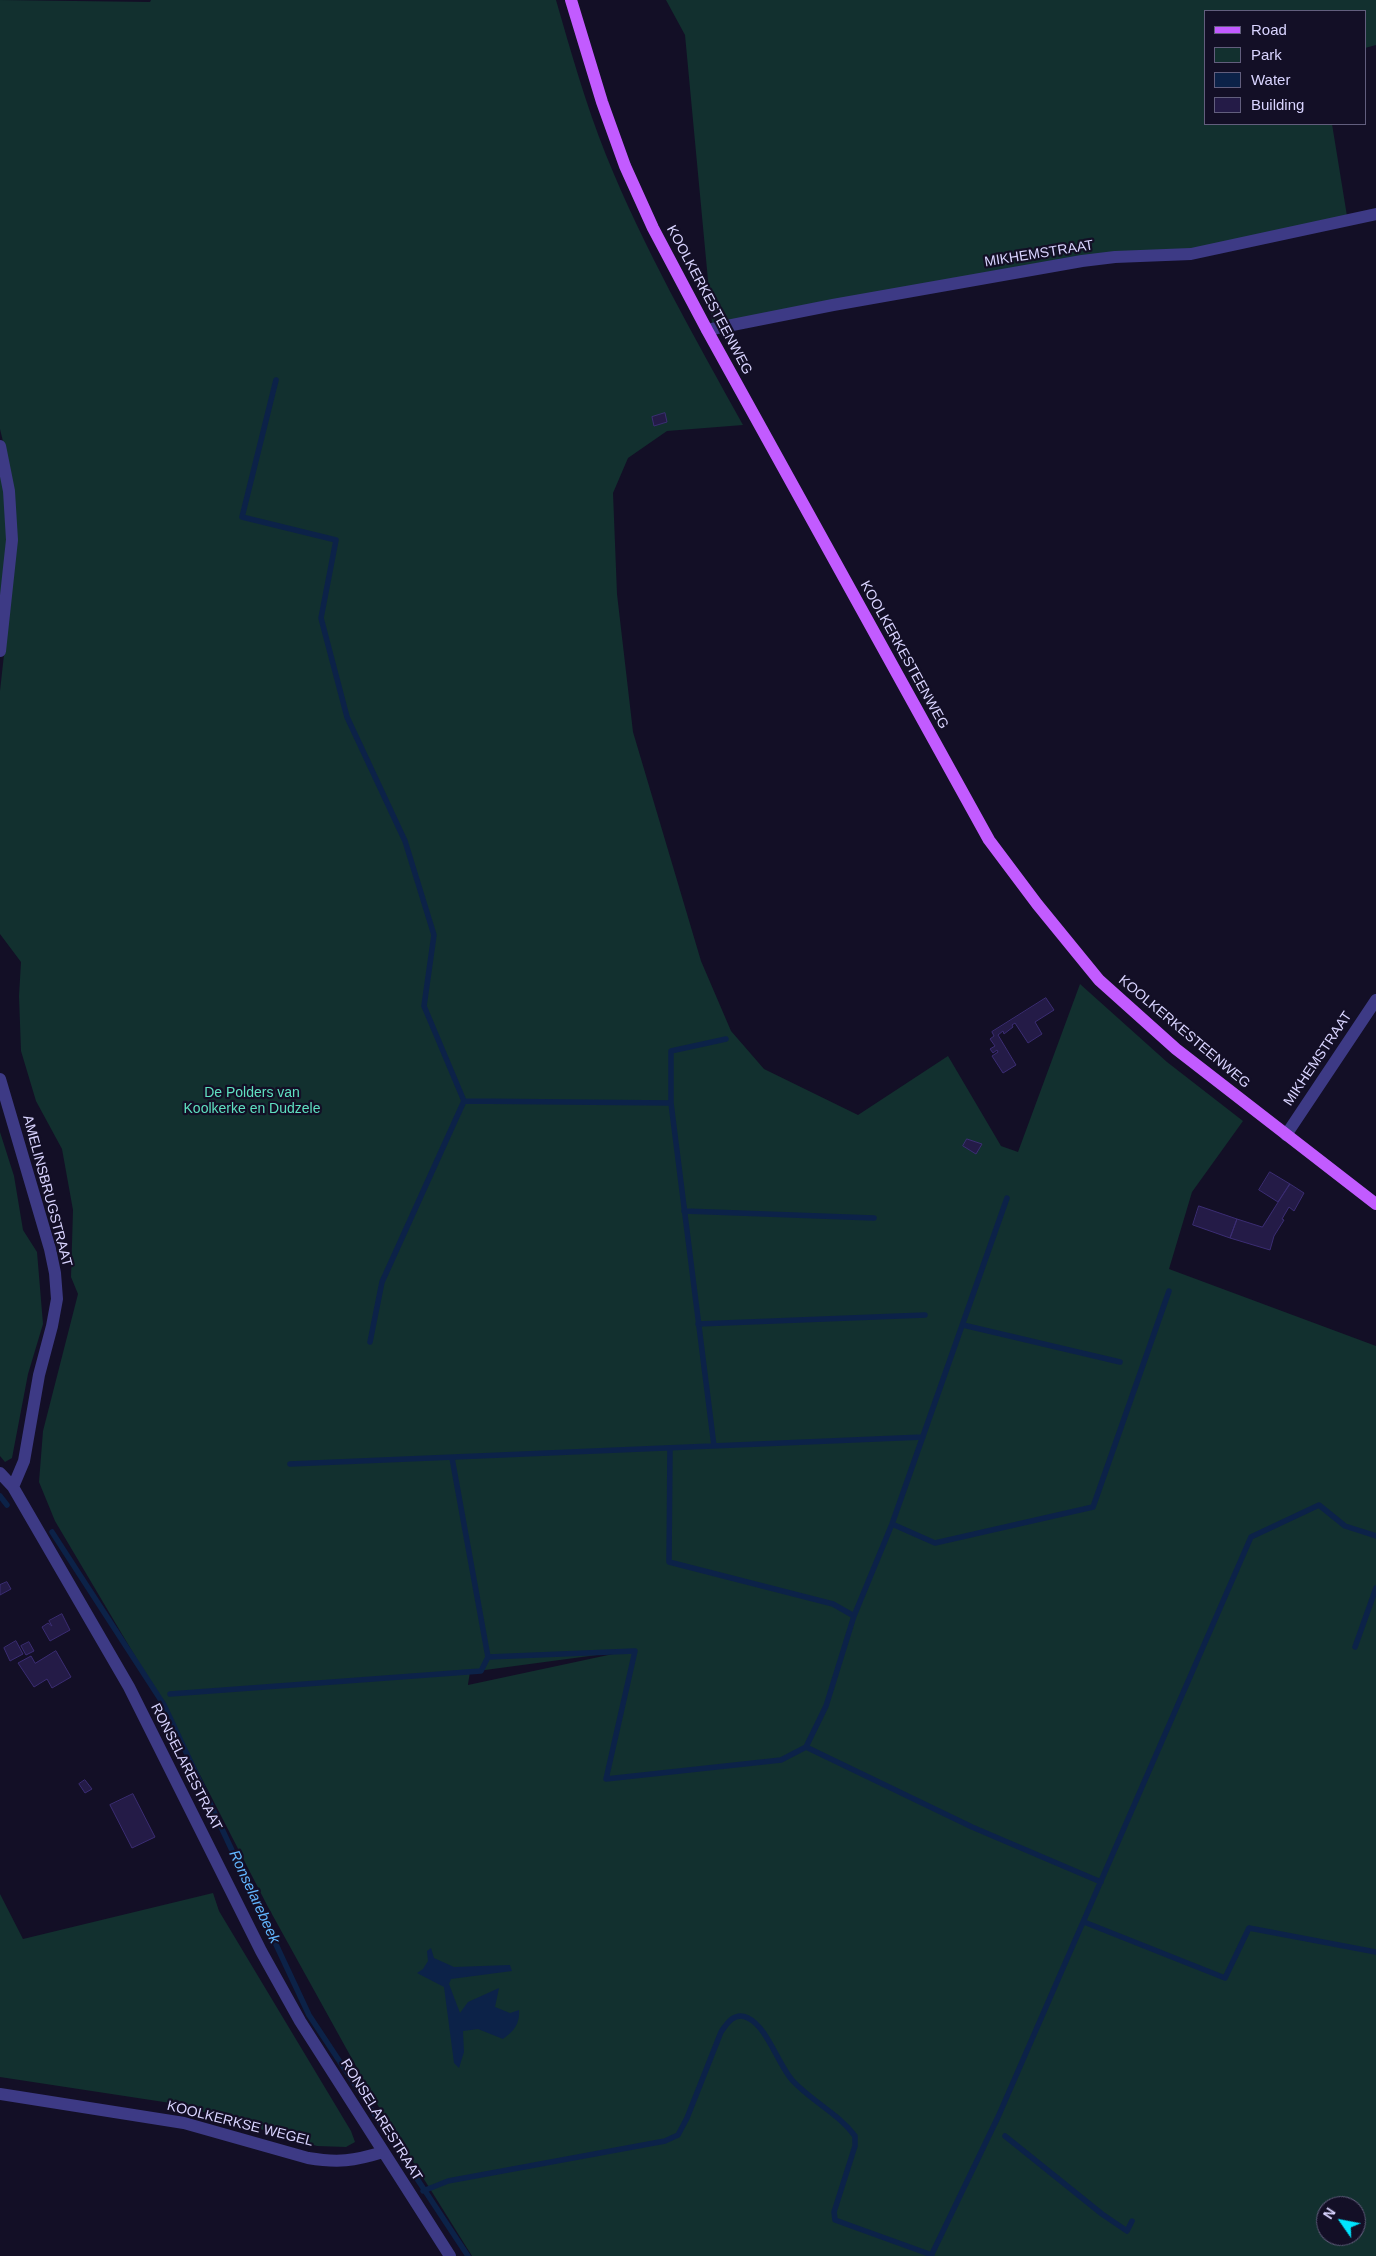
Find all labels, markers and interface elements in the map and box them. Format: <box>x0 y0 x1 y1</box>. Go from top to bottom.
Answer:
legend <box>1204 10 1366 125</box>
text: Road <box>1251 21 1287 38</box>
text: Park <box>1251 46 1282 63</box>
text: Water <box>1251 71 1290 88</box>
text: Building <box>1251 96 1304 113</box>
street label: KOOLKERKESTEENWEG <box>663 223 755 377</box>
street label: MIKHEMSTRAAT <box>983 237 1095 271</box>
street label: KOOLKERKESTEENWEG <box>856 578 952 732</box>
street label: KOOLKERKESTEENWEG <box>1115 972 1253 1092</box>
street label: MIKHEMSTRAAT <box>1280 1009 1356 1109</box>
park label: De Polders van Koolkerke en Dudzele <box>184 1085 320 1118</box>
street label: AMELINSBRUGSTRAAT <box>19 1113 75 1269</box>
street label: RONSELARESTRAAT <box>147 1701 225 1833</box>
water label: Ronselarebeek <box>225 1847 283 1947</box>
street label: RONSELARESTRAAT <box>337 2056 425 2184</box>
street label: KOOLKERKSE WEGEL <box>165 2098 315 2150</box>
north arrow <box>1316 2196 1366 2246</box>
text: N <box>1320 2205 1339 2222</box>

